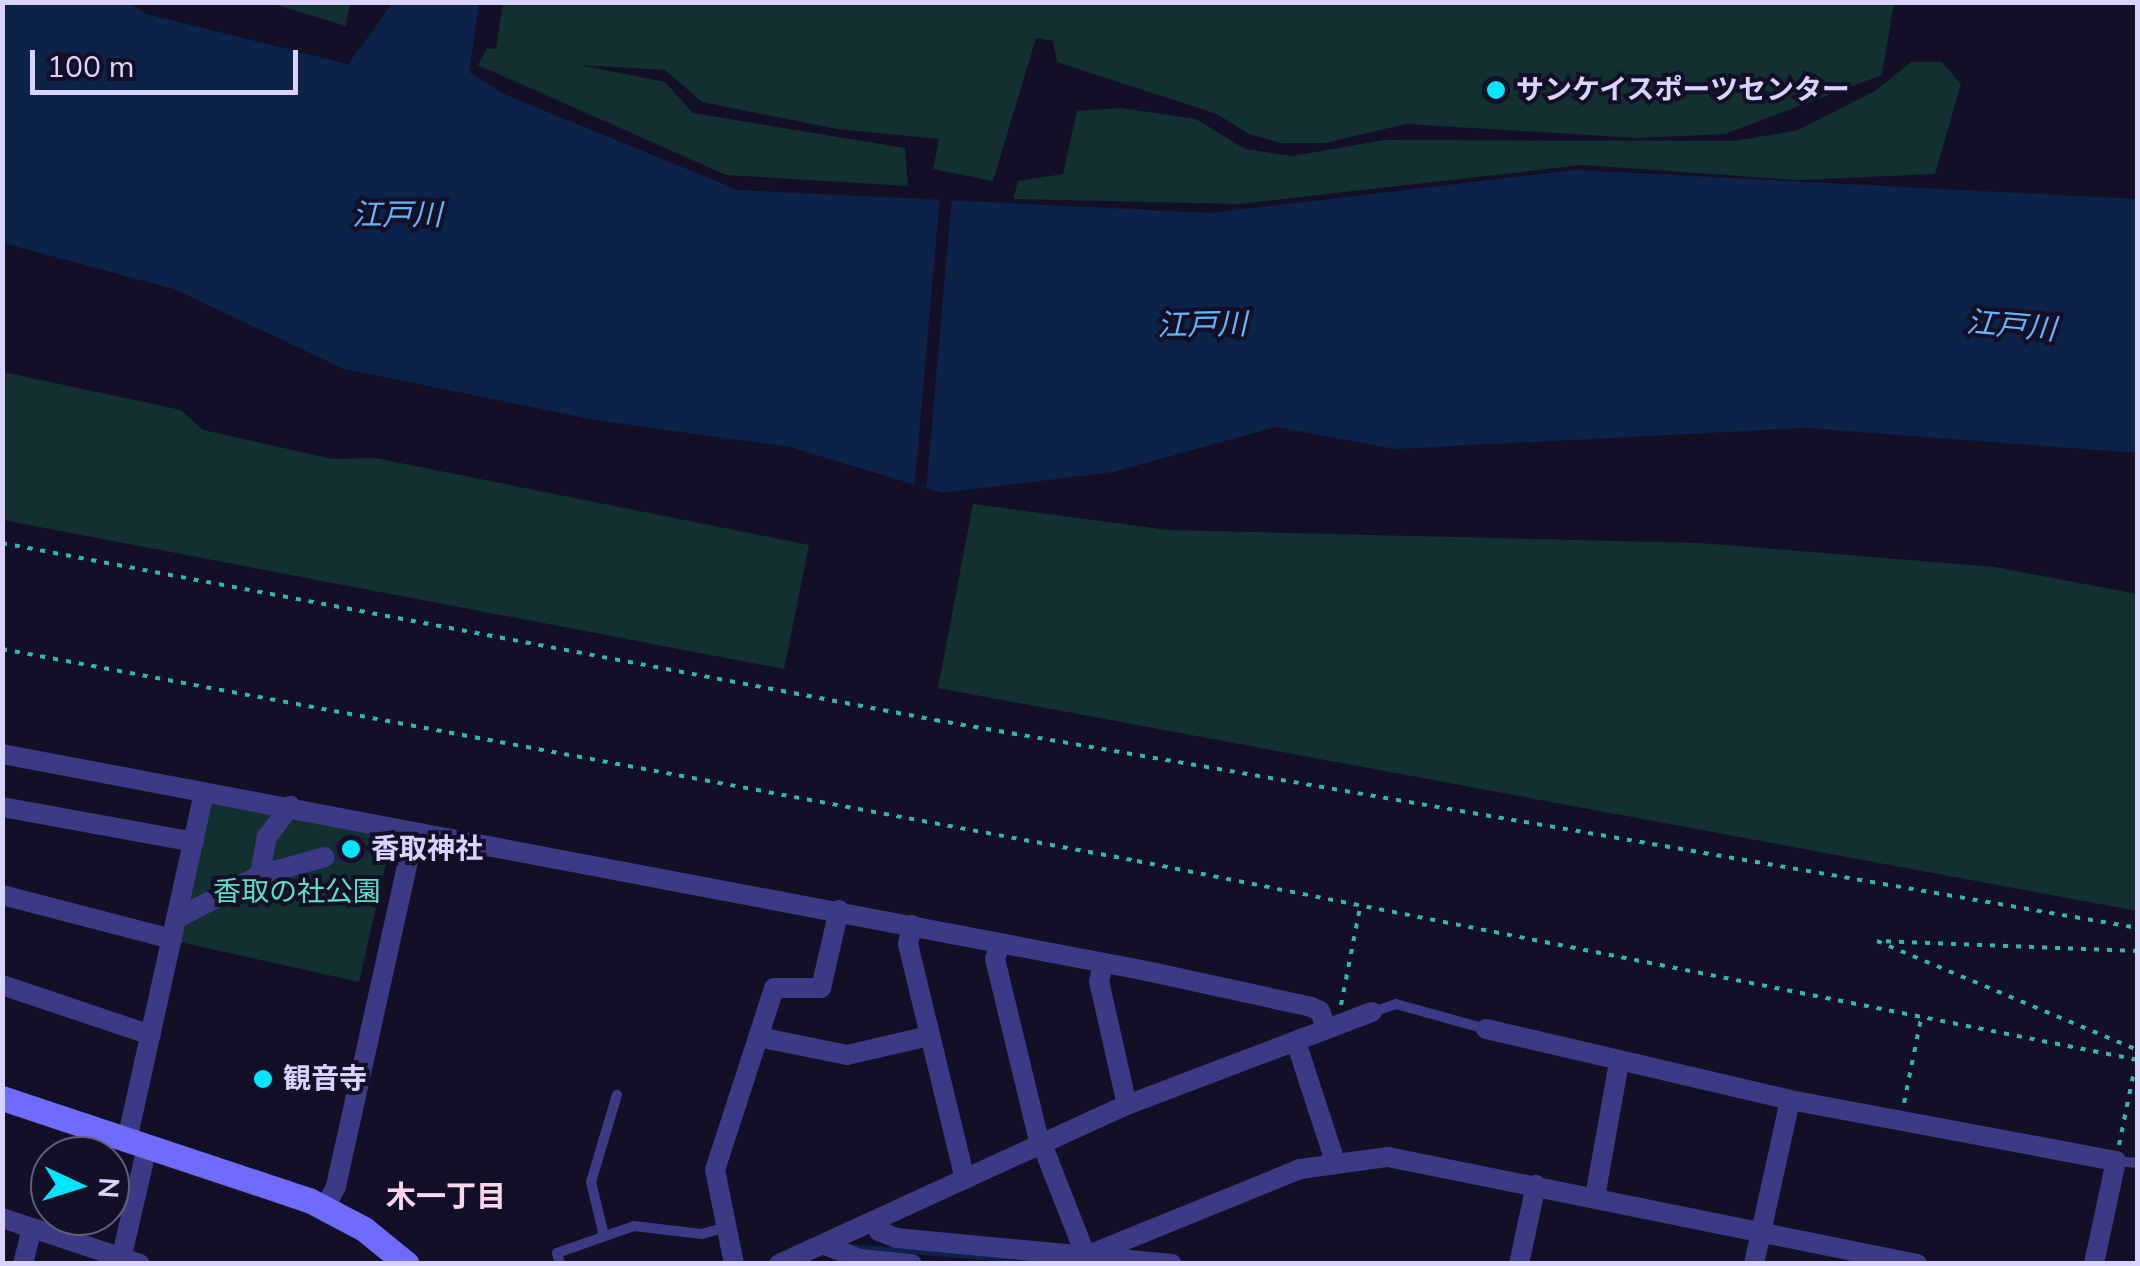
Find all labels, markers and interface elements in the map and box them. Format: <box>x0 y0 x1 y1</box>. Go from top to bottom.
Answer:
scale bar <box>35 30 302 92</box>
text: 100 m <box>47 47 134 88</box>
place label: サンケイスポーツセンター <box>1516 73 1852 107</box>
marker: サンケイスポーツセンター <box>1485 79 1507 101</box>
water label: 江戸川 <box>352 198 442 234</box>
water label: 江戸川 <box>1965 305 2057 349</box>
water label: 江戸川 <box>1157 307 1247 345</box>
place label: 香取神社 <box>371 832 483 866</box>
marker: 香取神社 <box>340 838 362 860</box>
park label: 香取の社公園 <box>213 875 381 909</box>
place label: 観音寺 <box>283 1062 367 1096</box>
marker: 観音寺 <box>252 1068 274 1090</box>
north arrow <box>30 1136 130 1236</box>
text: N <box>88 1176 128 1200</box>
district label: 木一丁目 <box>386 1180 506 1216</box>

